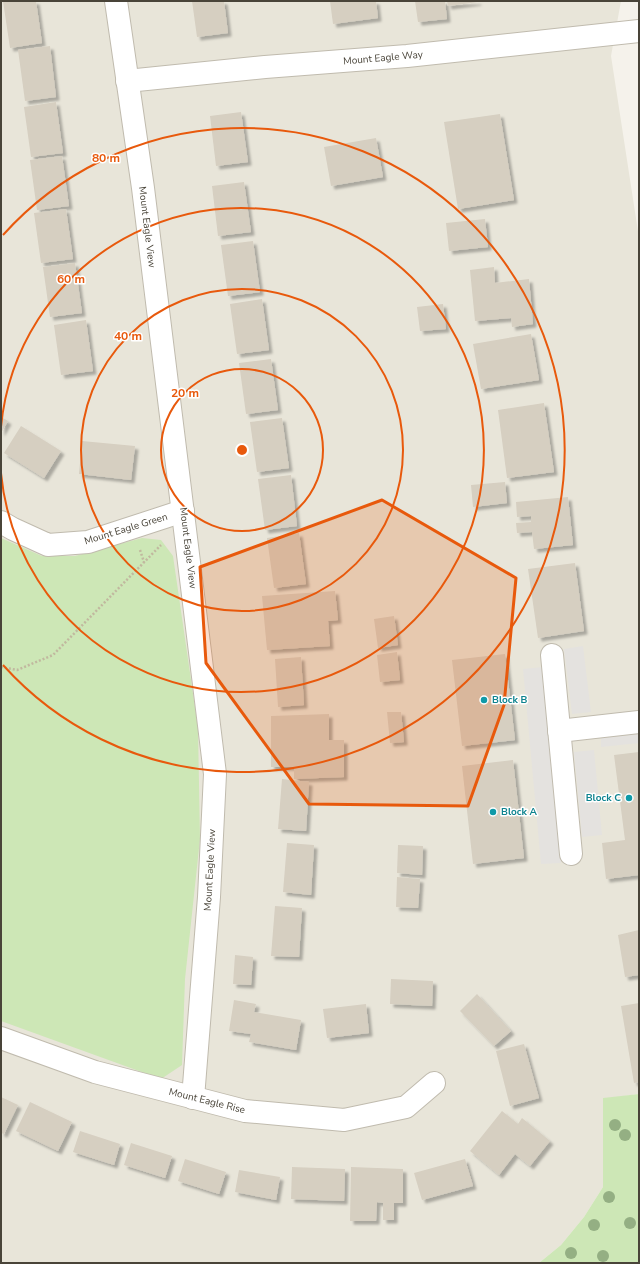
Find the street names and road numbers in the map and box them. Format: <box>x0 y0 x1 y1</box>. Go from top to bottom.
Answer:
street label: Mount Eagle Way <box>343 47 424 68</box>
street label: Mount Eagle View <box>135 185 159 269</box>
street label: Mount Eagle View <box>176 506 200 590</box>
street label: Mount Eagle Green <box>83 510 169 548</box>
street label: Mount Eagle View <box>201 828 219 911</box>
street label: Mount Eagle Rise <box>167 1085 247 1117</box>

